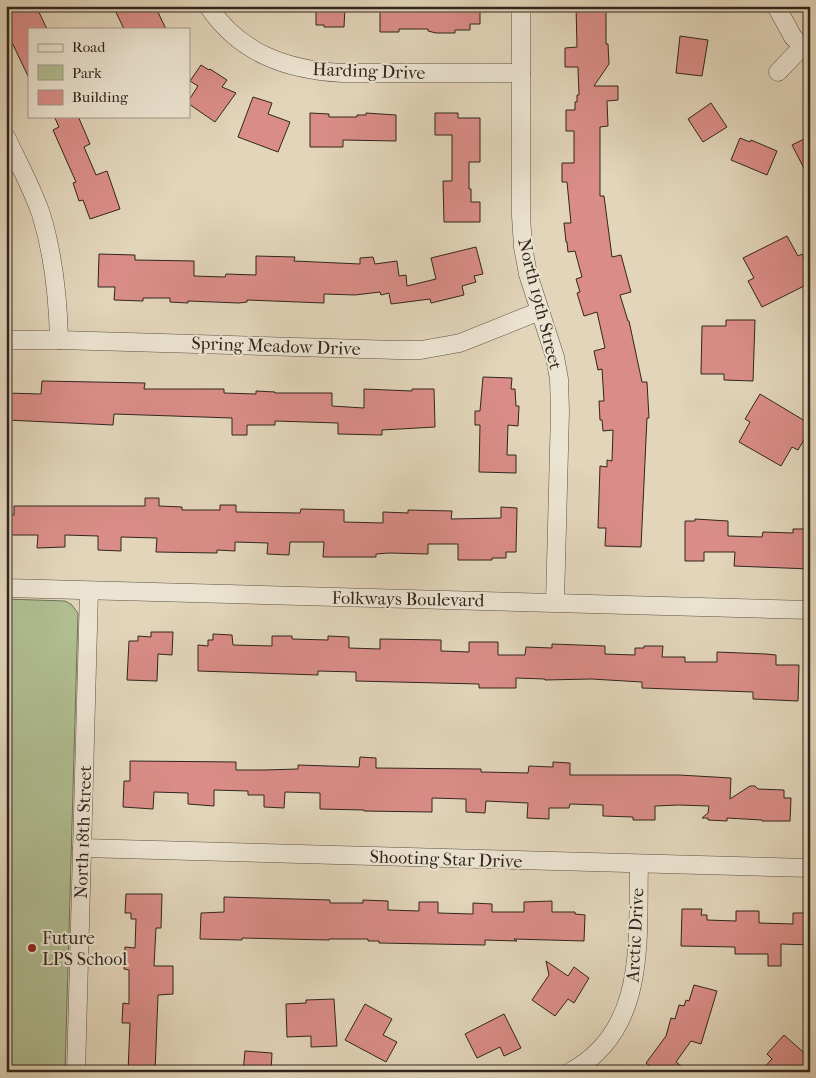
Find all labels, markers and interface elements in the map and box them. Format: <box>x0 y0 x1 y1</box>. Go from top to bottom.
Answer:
legend <box>28 28 190 118</box>
text: Road <box>72 38 106 56</box>
street label: Harding Drive <box>312 59 426 84</box>
text: Park <box>72 64 102 82</box>
text: Building <box>72 88 129 106</box>
street label: North 19th Street <box>513 236 566 372</box>
street label: Spring Meadow Drive <box>191 333 361 360</box>
street label: Folkways Boulevard <box>331 588 485 611</box>
street label: North 18th Street <box>71 764 96 899</box>
street label: Shooting Star Drive <box>369 846 523 873</box>
street label: Arctic Drive <box>622 887 648 984</box>
place label: Future LPS School <box>42 928 127 970</box>
marker: Future LPS School <box>26 942 38 954</box>

